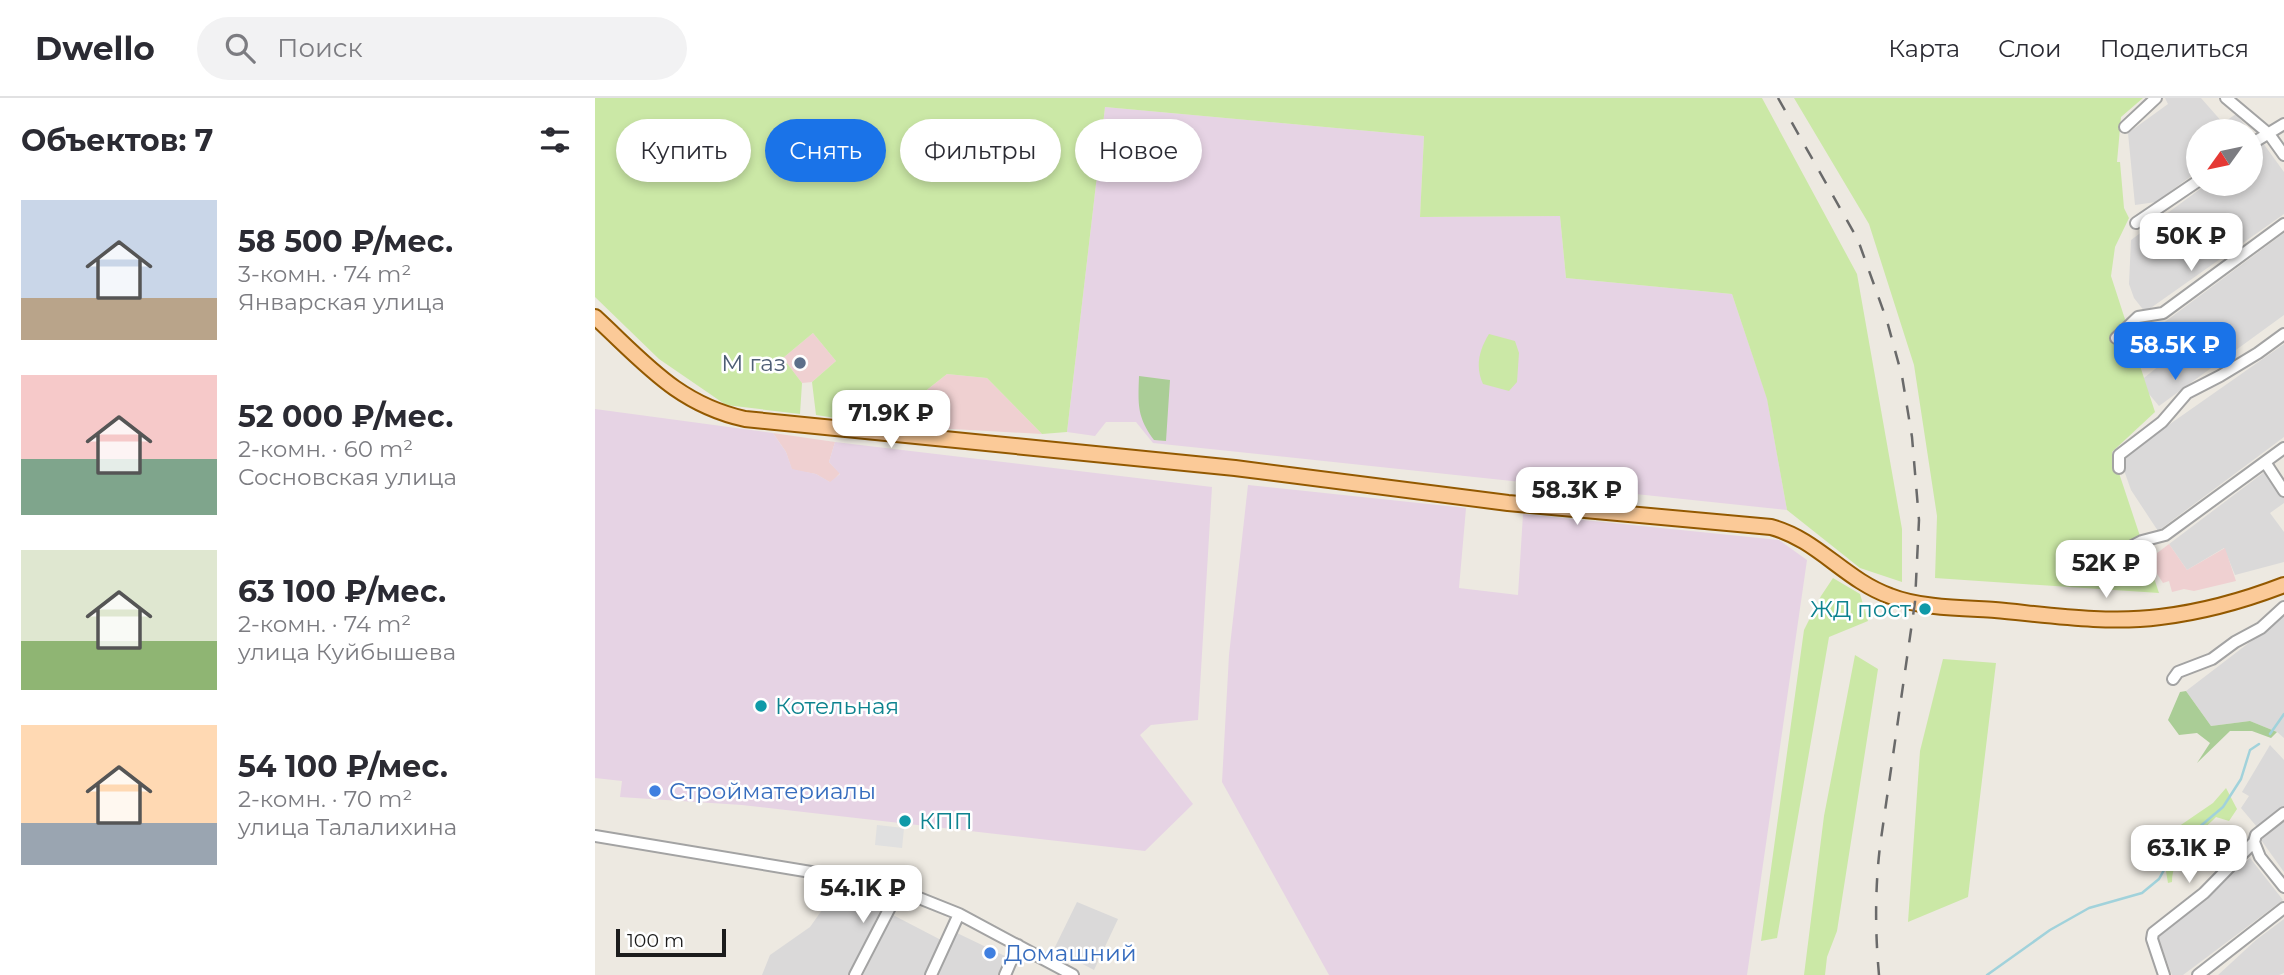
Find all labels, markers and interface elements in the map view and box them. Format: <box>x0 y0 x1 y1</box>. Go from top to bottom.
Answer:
search box <box>197 17 687 80</box>
text: Dwello <box>35 28 155 68</box>
icon: search <box>221 29 259 67</box>
text: Поиск <box>277 32 363 64</box>
text: Карта <box>1888 34 1960 63</box>
text: Слои <box>1998 34 2062 63</box>
text: Поделиться <box>2100 34 2249 63</box>
chip: Купить <box>616 119 751 182</box>
chip: Снять <box>765 119 886 182</box>
chip: Фильтры <box>900 119 1061 182</box>
chip: Новое <box>1075 119 1202 182</box>
north arrow <box>2186 119 2263 196</box>
map controls <box>2186 119 2263 196</box>
icon: filters <box>536 121 574 159</box>
text: Объектов: 7 <box>21 122 213 159</box>
pin: 50K ₽ <box>2142 214 2240 273</box>
text: 50K ₽ <box>2156 222 2226 250</box>
text: 58 500 ₽/мес. <box>238 223 453 260</box>
icon: home <box>77 228 161 312</box>
text: 3-комн. · 74 m² <box>238 260 411 288</box>
text: Январская улица <box>238 288 445 316</box>
pin: 58.5K ₽ <box>2110 322 2240 382</box>
text: 58.5K ₽ <box>2130 331 2220 359</box>
place label: М газ <box>721 349 786 377</box>
marker: М газ <box>792 355 808 371</box>
pin: 71.9K ₽ <box>826 390 956 450</box>
text: 52 000 ₽/мес. <box>238 398 453 435</box>
text: 71.9K ₽ <box>848 399 934 427</box>
icon: home <box>77 403 161 487</box>
text: 2-комн. · 60 m² <box>238 435 413 463</box>
text: Сосновская улица <box>238 463 457 491</box>
pin: 58.3K ₽ <box>1512 468 1642 527</box>
text: 58.3K ₽ <box>1532 476 1622 504</box>
pin: 52K ₽ <box>2057 540 2155 600</box>
text: 52K ₽ <box>2072 549 2140 577</box>
text: 63 100 ₽/мес. <box>238 573 446 610</box>
icon: home <box>77 578 161 662</box>
place label: ЖД пост <box>1810 595 1911 623</box>
marker: ЖД пост <box>1917 601 1933 617</box>
text: 2-комн. · 74 m² <box>238 610 411 638</box>
text: улица Куйбышева <box>238 638 456 666</box>
place label: Котельная <box>775 692 899 720</box>
marker: Котельная <box>753 698 769 714</box>
text: 54 100 ₽/мес. <box>238 748 448 785</box>
icon: home <box>77 753 161 837</box>
place label: Стройматериалы <box>669 777 876 805</box>
marker: Стройматериалы <box>647 783 663 799</box>
text: 2-комн. · 70 m² <box>238 785 412 813</box>
place label: КПП <box>919 807 973 835</box>
text: улица Талалихина <box>238 813 457 841</box>
marker: КПП <box>897 813 913 829</box>
pin: 63.1K ₽ <box>2124 826 2254 885</box>
text: 63.1K ₽ <box>2147 834 2231 862</box>
pin: 54.1K ₽ <box>798 866 928 925</box>
text: 54.1K ₽ <box>820 874 906 902</box>
scale bar <box>616 926 726 958</box>
text: 100 m <box>627 929 684 952</box>
place label: Домашний <box>1004 939 1137 967</box>
marker: Домашний <box>982 945 998 961</box>

